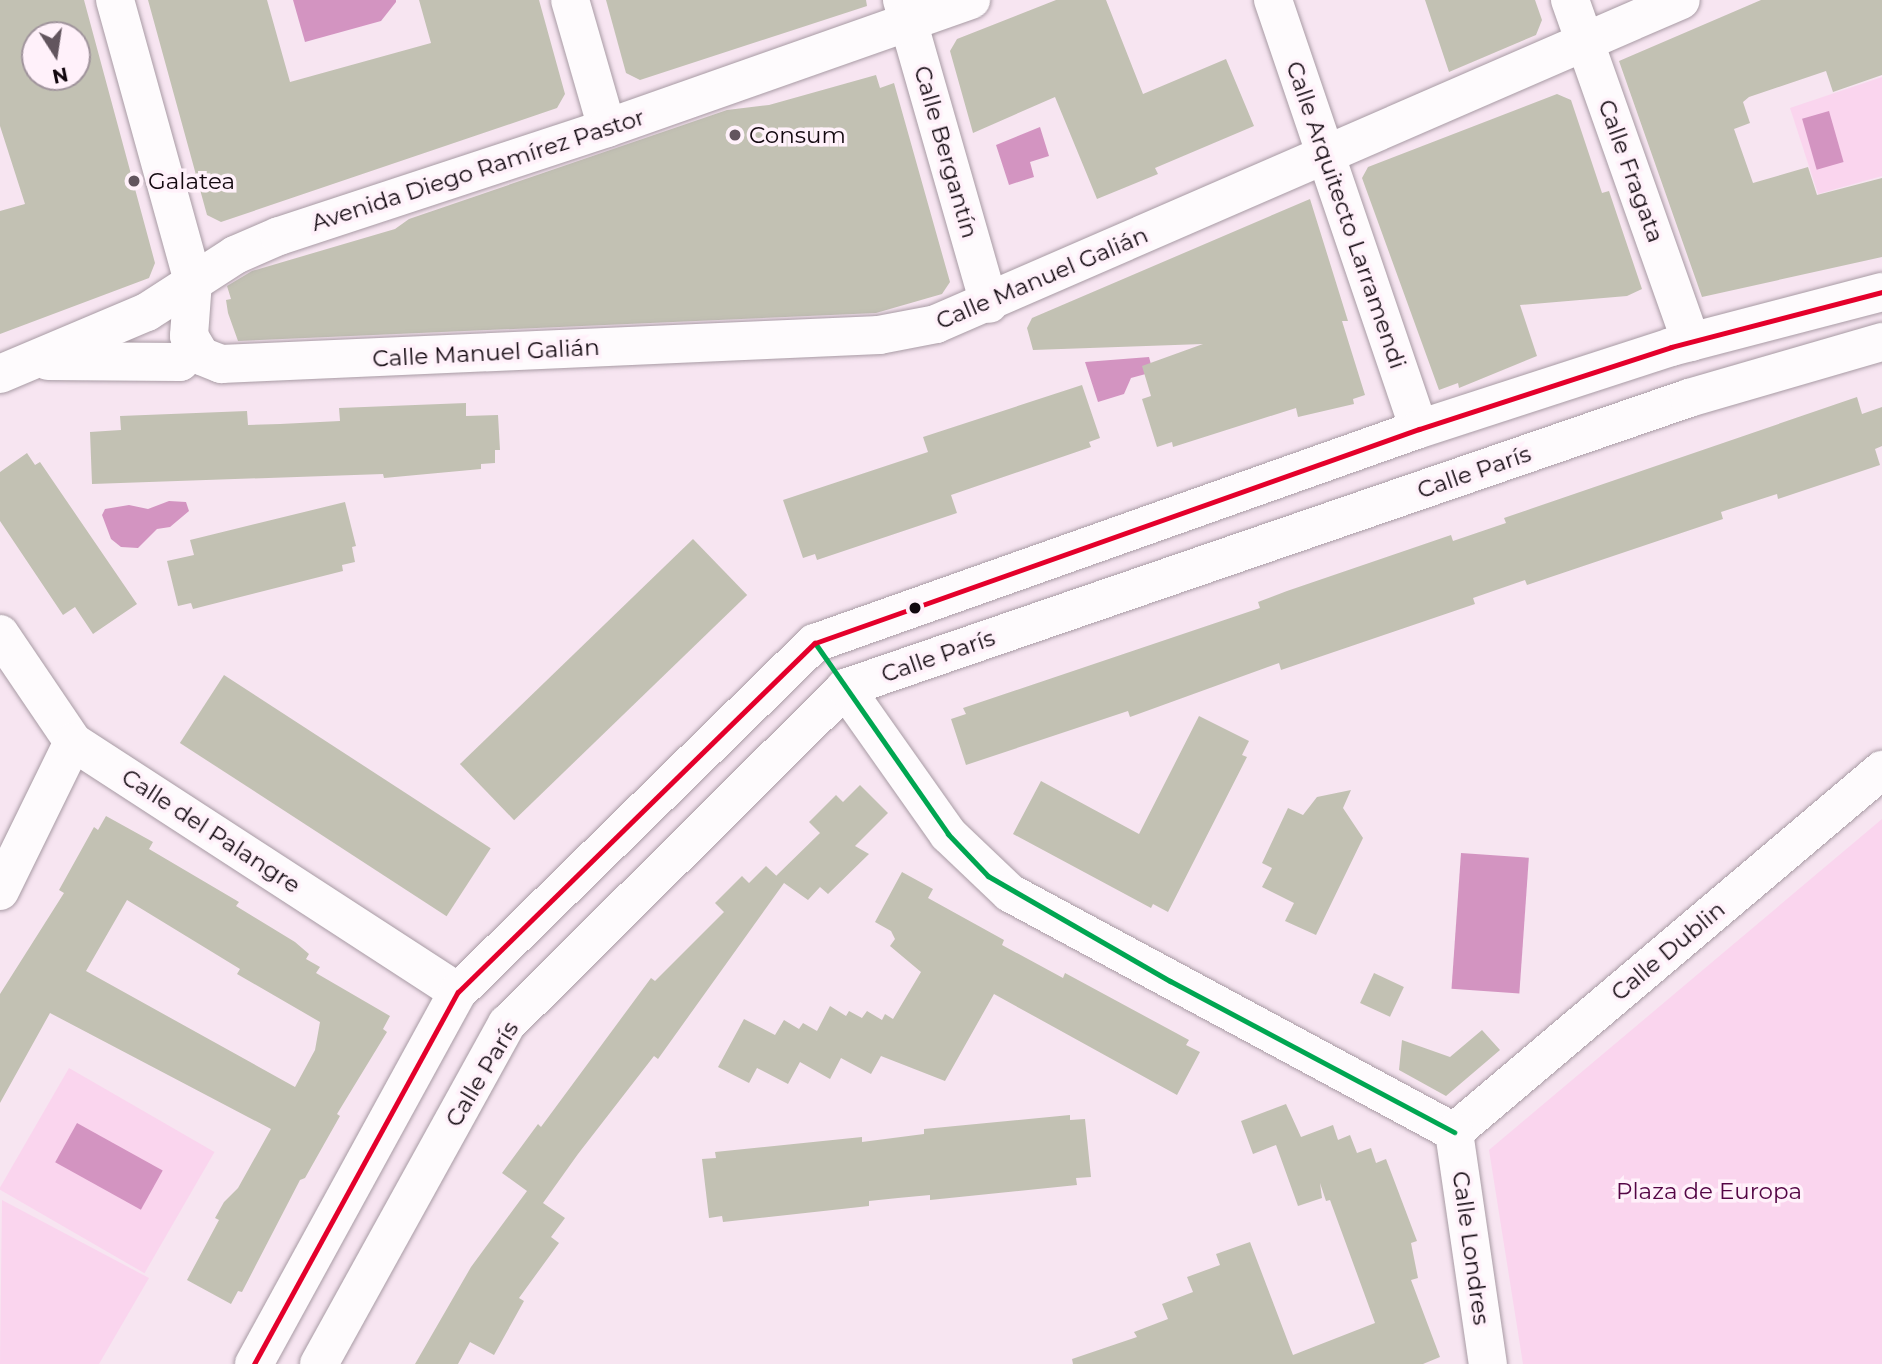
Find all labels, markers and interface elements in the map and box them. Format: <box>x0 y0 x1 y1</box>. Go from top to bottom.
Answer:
north arrow <box>21 21 91 91</box>
street label: Calle Arquitecto Larramendi <box>1280 58 1412 372</box>
text: N <box>50 62 70 88</box>
street label: Calle Bergantín <box>908 63 984 241</box>
street label: Calle Fragata <box>1592 96 1670 246</box>
street label: Avenida Diego Ramírez Pastor <box>308 103 648 237</box>
place label: Consum <box>749 121 846 149</box>
marker: Consum <box>727 127 743 143</box>
place label: Galatea <box>148 167 235 195</box>
marker: Galatea <box>126 173 142 189</box>
street label: Calle Manuel Galián <box>932 221 1152 335</box>
street label: Calle Manuel Galián <box>372 333 600 373</box>
street label: Calle París <box>1414 440 1534 504</box>
unlabelled marker <box>908 601 922 615</box>
street label: Calle París <box>878 624 998 688</box>
street label: Calle del Palangre <box>117 763 305 899</box>
street label: Calle Dublin <box>1606 895 1730 1007</box>
street label: Calle París <box>440 1016 524 1132</box>
street label: Calle Londres <box>1447 1169 1495 1327</box>
park label: Plaza de Europa <box>1616 1177 1802 1205</box>

